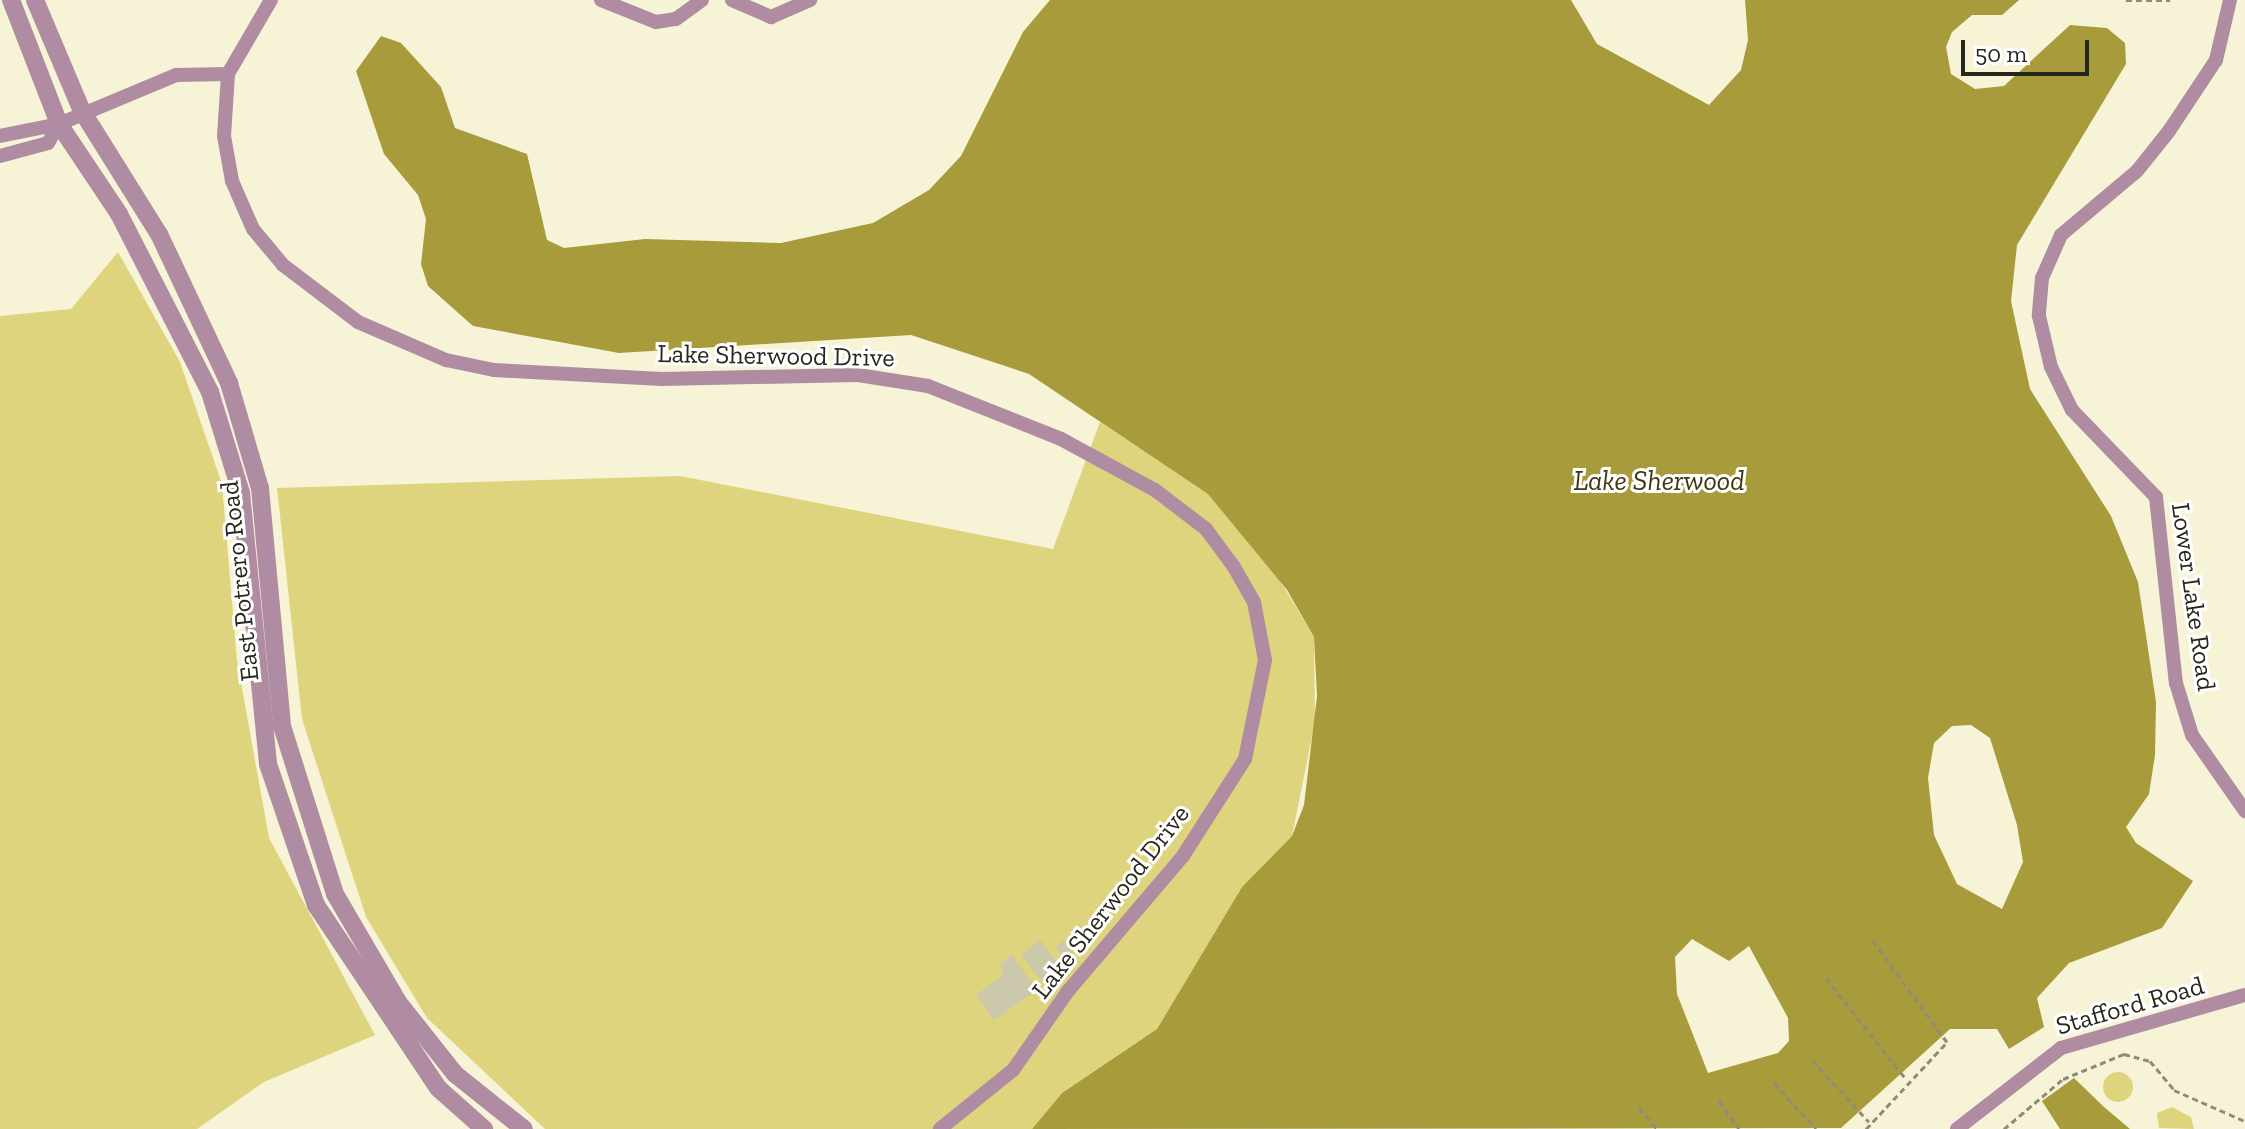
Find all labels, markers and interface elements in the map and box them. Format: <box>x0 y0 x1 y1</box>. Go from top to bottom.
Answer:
scale bar <box>1965 24 2093 74</box>
text: 50 m <box>1975 39 2027 68</box>
street label: Lake Sherwood Drive <box>657 338 895 374</box>
water label: Lake Sherwood <box>1573 464 1745 498</box>
street label: East Potrero Road <box>214 479 266 683</box>
street label: Lower Lake Road <box>2164 501 2222 693</box>
street label: Lake Sherwood Drive <box>1026 799 1196 1005</box>
street label: Stafford Road <box>2053 970 2207 1042</box>

